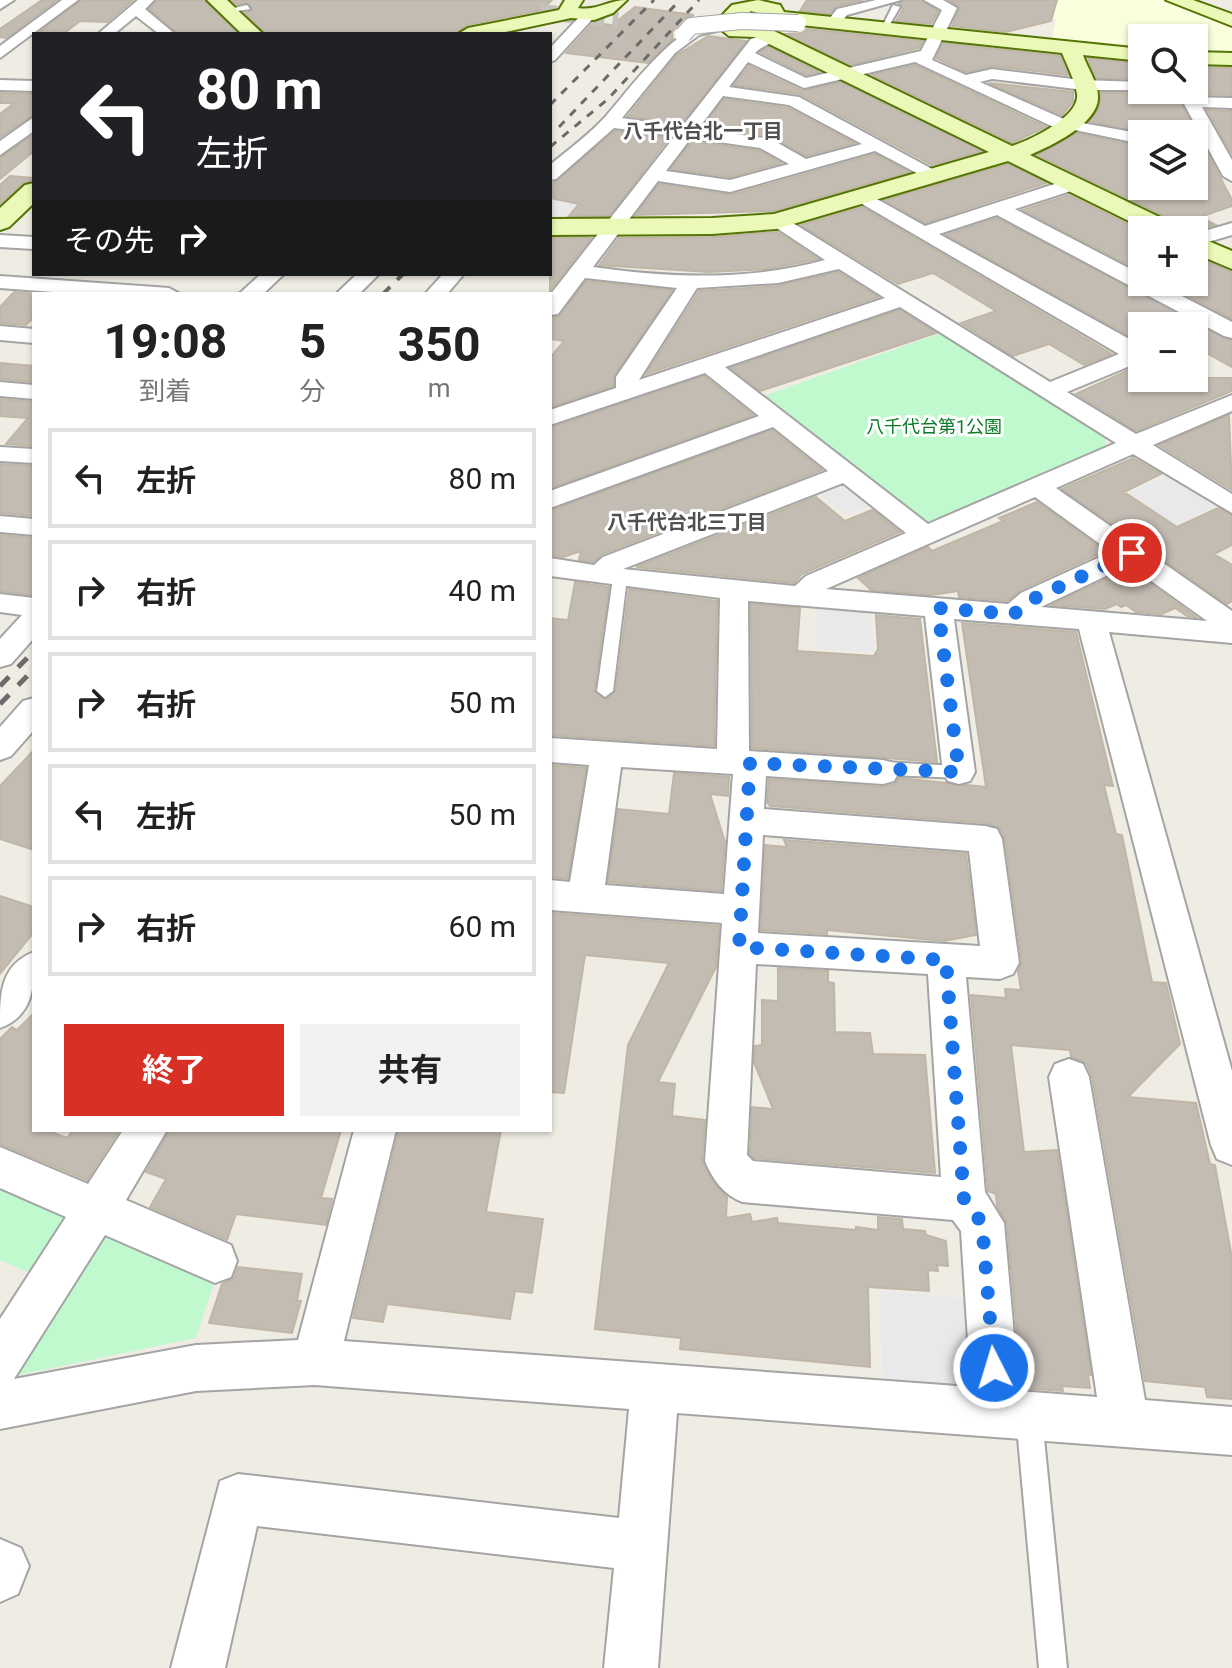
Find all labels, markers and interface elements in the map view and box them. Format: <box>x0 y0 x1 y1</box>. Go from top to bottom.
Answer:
map controls <box>1128 24 1208 392</box>
button: search <box>1128 24 1208 104</box>
text: 80 m <box>196 57 323 123</box>
icon: left <box>64 64 168 168</box>
district label: 八千代台北一丁目 <box>623 119 783 143</box>
button: layers <box>1128 120 1208 200</box>
text: 左折 <box>196 133 268 175</box>
icon: right <box>170 216 214 260</box>
button: + <box>1128 216 1208 296</box>
text: その先 <box>64 223 154 258</box>
button: − <box>1128 312 1208 392</box>
text: 19:08 <box>104 313 227 370</box>
text: 5 <box>299 313 326 370</box>
text: 350 <box>398 316 480 373</box>
text: m <box>428 373 451 403</box>
text: 到着 <box>139 376 191 406</box>
text: 分 <box>300 376 326 406</box>
park label: 八千代台第1公園 <box>866 416 1002 437</box>
icon: left <box>68 456 112 500</box>
text: 80 m <box>449 461 516 496</box>
text: 左折 <box>136 463 196 498</box>
district label: 八千代台北三丁目 <box>607 510 767 534</box>
pin <box>1098 519 1166 587</box>
icon: arrive <box>1110 531 1154 575</box>
icon: right <box>68 568 112 612</box>
text: 40 m <box>449 573 516 608</box>
text: 右折 <box>136 575 196 610</box>
icon: right <box>68 680 112 724</box>
text: 50 m <box>449 685 516 720</box>
text: 右折 <box>136 687 196 722</box>
icon: left <box>68 792 112 836</box>
text: 50 m <box>449 797 516 832</box>
text: 左折 <box>136 799 196 834</box>
icon: right <box>68 904 112 948</box>
text: 60 m <box>449 909 516 944</box>
text: 右折 <box>136 911 196 946</box>
button: 終了 <box>64 1024 284 1116</box>
button: 共有 <box>300 1024 520 1116</box>
position arrow <box>952 1326 1036 1410</box>

